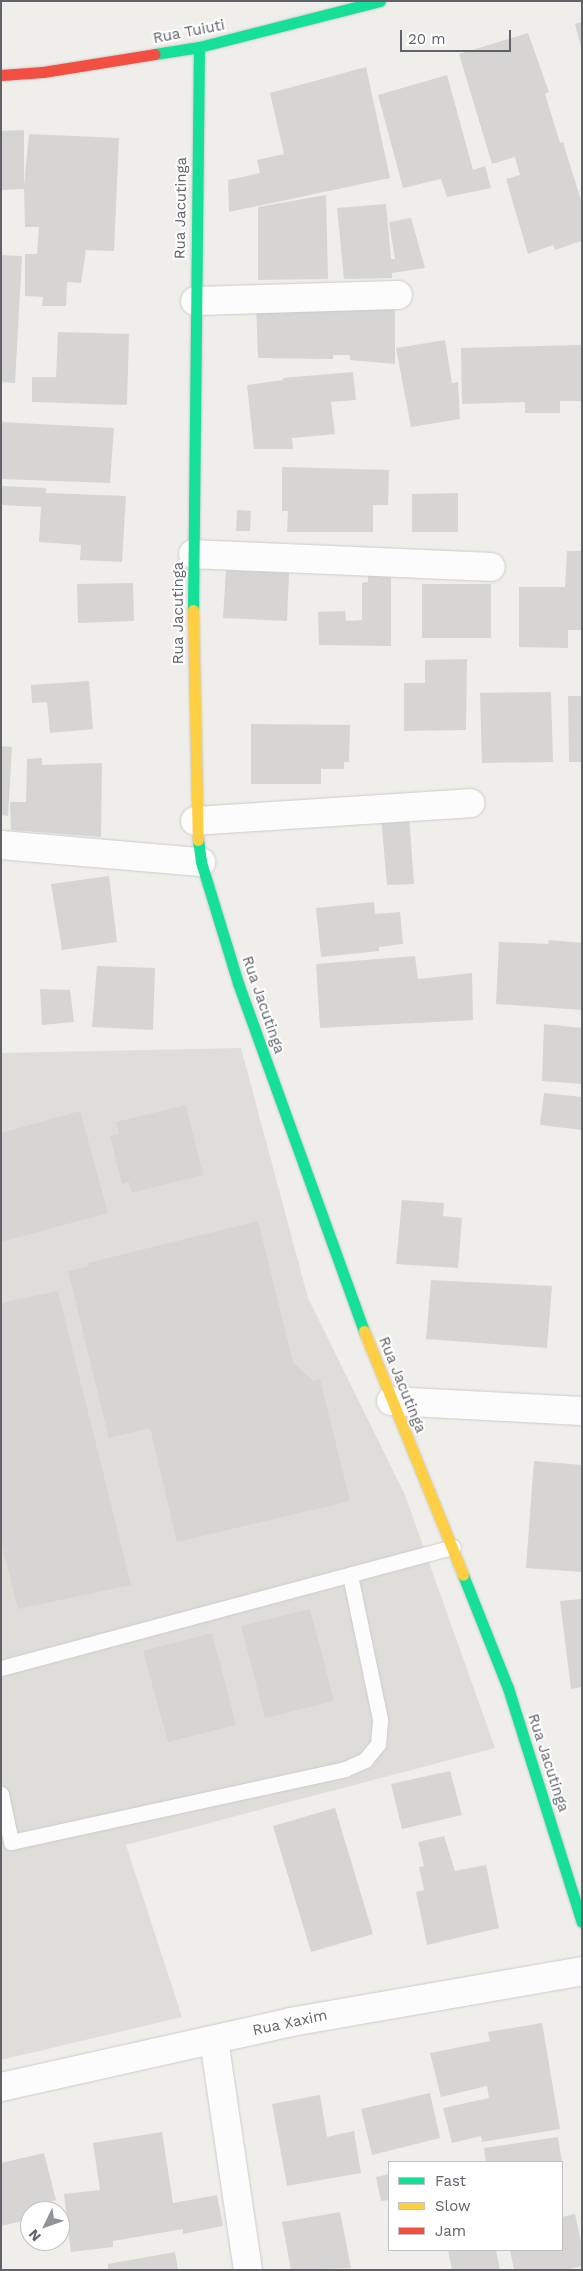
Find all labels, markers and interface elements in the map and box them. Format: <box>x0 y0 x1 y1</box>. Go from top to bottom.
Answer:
street label: Rua Tuiuti <box>151 16 227 48</box>
scale bar <box>403 20 514 52</box>
text: 20 m <box>408 30 446 48</box>
street label: Rua Jacutinga <box>171 156 191 260</box>
street label: Rua Jacutinga <box>170 561 188 665</box>
street label: Rua Jacutinga <box>238 953 288 1057</box>
street label: Rua Jacutinga <box>374 1334 430 1436</box>
street label: Rua Jacutinga <box>524 1711 572 1815</box>
street label: Rua Xaxim <box>251 2006 329 2040</box>
legend <box>388 2161 563 2251</box>
text: Fast <box>435 2172 466 2190</box>
text: Slow <box>435 2197 471 2215</box>
north arrow <box>20 2201 70 2251</box>
text: Jam <box>435 2222 466 2240</box>
text: N <box>25 2226 44 2245</box>

